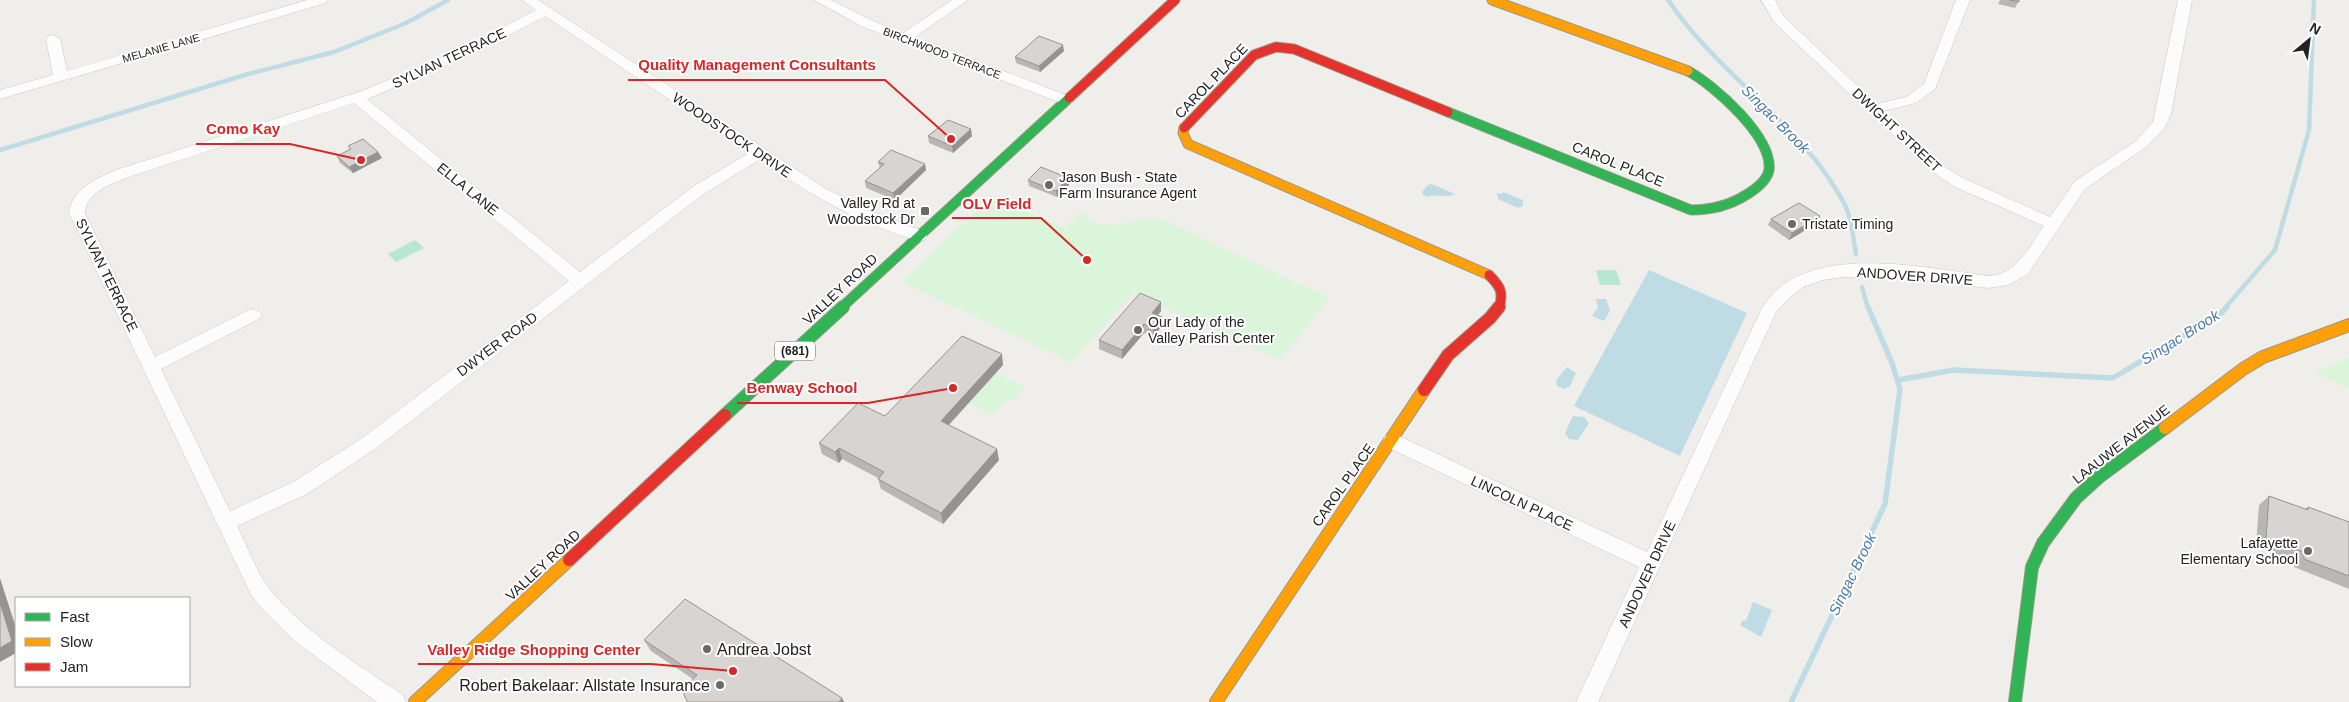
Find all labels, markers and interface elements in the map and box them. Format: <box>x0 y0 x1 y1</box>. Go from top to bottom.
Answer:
north arrow <box>2284 15 2334 65</box>
text: N <box>2307 19 2324 38</box>
street label: SYLVAN TERRACE <box>390 25 508 91</box>
street label: BIRCHWOOD TERRACE <box>881 25 1003 81</box>
street label: MELANIE LANE <box>121 31 201 65</box>
street label: CAROL PLACE <box>1171 40 1251 122</box>
callout: Quality Management Consultants <box>628 50 885 80</box>
text: Quality Management Consultants <box>638 56 876 73</box>
water label: Singac Brook <box>1738 81 1815 158</box>
street label: DWIGHT STREET <box>1849 85 1945 176</box>
street label: WOODSTOCK DRIVE <box>670 89 794 181</box>
callout: Como Kay <box>196 114 290 144</box>
text: Como Kay <box>206 120 281 137</box>
street label: CAROL PLACE <box>1570 138 1666 190</box>
street label: ELLA LANE <box>434 160 502 218</box>
place label: Jason Bush - State Farm Insurance Agent <box>1059 169 1197 201</box>
marker: Jason Bush - State Farm Insurance Agent <box>1043 179 1055 191</box>
callout: OLV Field <box>952 188 1041 218</box>
place label: Valley Rd at Woodstock Dr <box>827 195 915 227</box>
text: OLV Field <box>963 195 1031 212</box>
marker: Valley Rd at Woodstock Dr <box>919 205 931 217</box>
street label: SYLVAN TERRACE <box>73 216 141 334</box>
place label: Tristate Timing <box>1802 216 1893 232</box>
marker: Tristate Timing <box>1786 218 1798 230</box>
street label: VALLEY ROAD <box>799 250 881 328</box>
street label: ANDOVER DRIVE <box>1857 264 1973 288</box>
water label: Singac Brook <box>2138 305 2224 368</box>
street label: DWYER ROAD <box>454 309 540 379</box>
place label: Our Lady of the Valley Parish Center <box>1148 314 1275 346</box>
marker: Our Lady of the Valley Parish Center <box>1132 324 1144 336</box>
road number: (681) <box>775 342 815 361</box>
callout: Benway School <box>737 373 868 403</box>
text: Benway School <box>747 379 857 396</box>
street label: LAAUWE AVENUE <box>2069 401 2173 487</box>
street label: CAROL PLACE <box>1308 440 1378 530</box>
street label: LINCOLN PLACE <box>1469 472 1575 534</box>
street label: ANDOVER DRIVE <box>1615 518 1679 630</box>
street label: VALLEY ROAD <box>502 526 584 604</box>
water label: Singac Brook <box>1825 529 1880 618</box>
place label: Lafayette Elementary School <box>2180 535 2298 567</box>
marker: Lafayette Elementary School <box>2302 545 2314 557</box>
legend <box>15 597 190 687</box>
text: Fast <box>60 608 90 625</box>
text: Slow <box>60 633 93 650</box>
callout: Valley Ridge Shopping Center <box>418 634 651 664</box>
text: Valley Ridge Shopping Center <box>427 641 641 658</box>
place label: Andrea Jobst <box>717 641 812 658</box>
marker: Andrea Jobst <box>701 643 713 655</box>
text: Jam <box>60 658 88 675</box>
place label: Robert Bakelaar: Allstate Insurance <box>459 677 710 694</box>
marker: Robert Bakelaar: Allstate Insurance <box>714 679 726 691</box>

